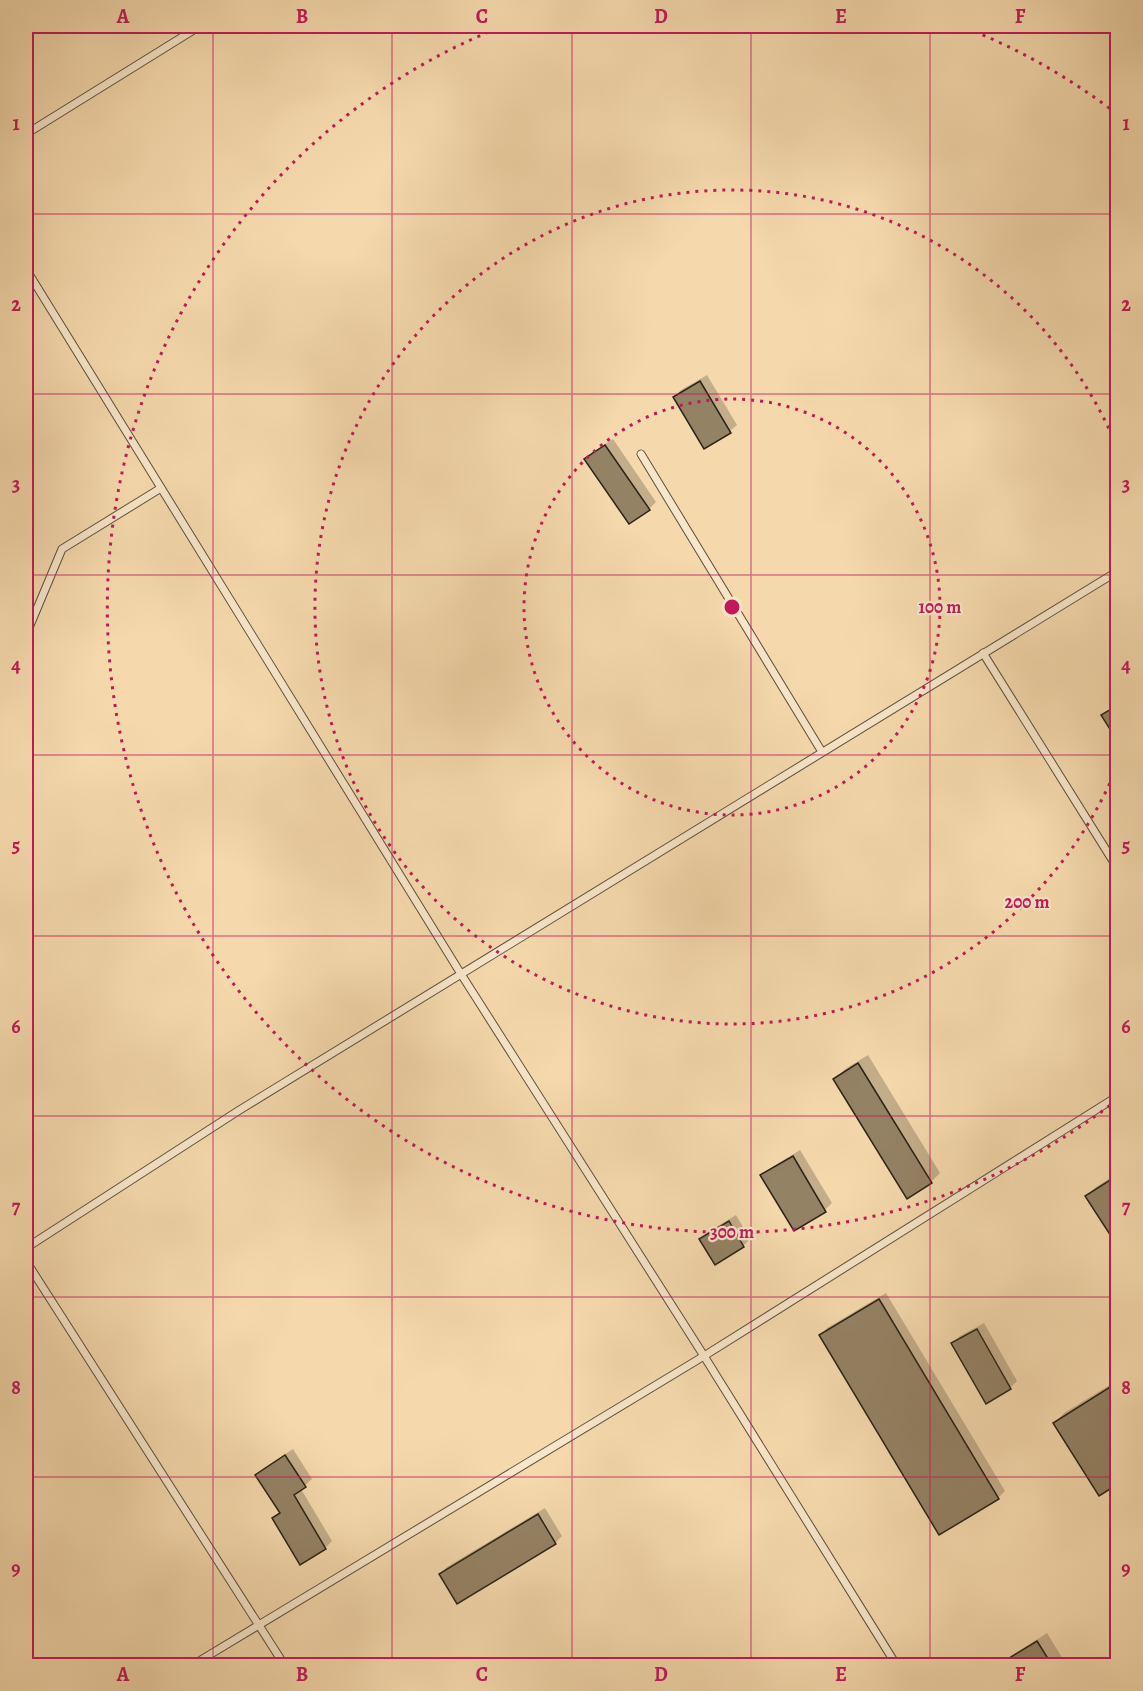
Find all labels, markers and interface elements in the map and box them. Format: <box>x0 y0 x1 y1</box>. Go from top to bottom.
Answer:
text: A <box>116 3 130 30</box>
text: B <box>296 3 308 30</box>
text: C <box>476 3 488 30</box>
text: D <box>654 3 668 30</box>
text: E <box>835 3 847 30</box>
text: F <box>1015 3 1026 30</box>
text: 1 <box>12 110 20 137</box>
text: 1 <box>1122 110 1130 137</box>
text: 2 <box>11 291 21 318</box>
text: 2 <box>1121 291 1131 318</box>
text: 3 <box>12 471 20 498</box>
text: 3 <box>1122 471 1130 498</box>
text: 100 m <box>919 595 961 619</box>
centre of rings <box>722 597 742 617</box>
text: 4 <box>11 652 21 679</box>
text: 4 <box>1121 652 1131 679</box>
text: 5 <box>12 832 20 859</box>
text: 5 <box>1122 832 1130 859</box>
text: 200 m <box>1004 890 1050 914</box>
text: 6 <box>11 1013 21 1040</box>
text: 6 <box>1121 1013 1131 1040</box>
text: 7 <box>12 1193 21 1220</box>
text: 7 <box>1122 1193 1131 1220</box>
text: 300 m <box>710 1220 754 1244</box>
text: 8 <box>11 1374 21 1401</box>
text: 8 <box>1121 1374 1131 1401</box>
text: 9 <box>11 1555 21 1582</box>
text: 9 <box>1121 1555 1131 1582</box>
text: A <box>116 1661 130 1688</box>
text: B <box>296 1661 308 1688</box>
text: C <box>476 1661 488 1688</box>
text: D <box>654 1661 668 1688</box>
text: E <box>835 1661 847 1688</box>
text: F <box>1015 1661 1026 1688</box>

